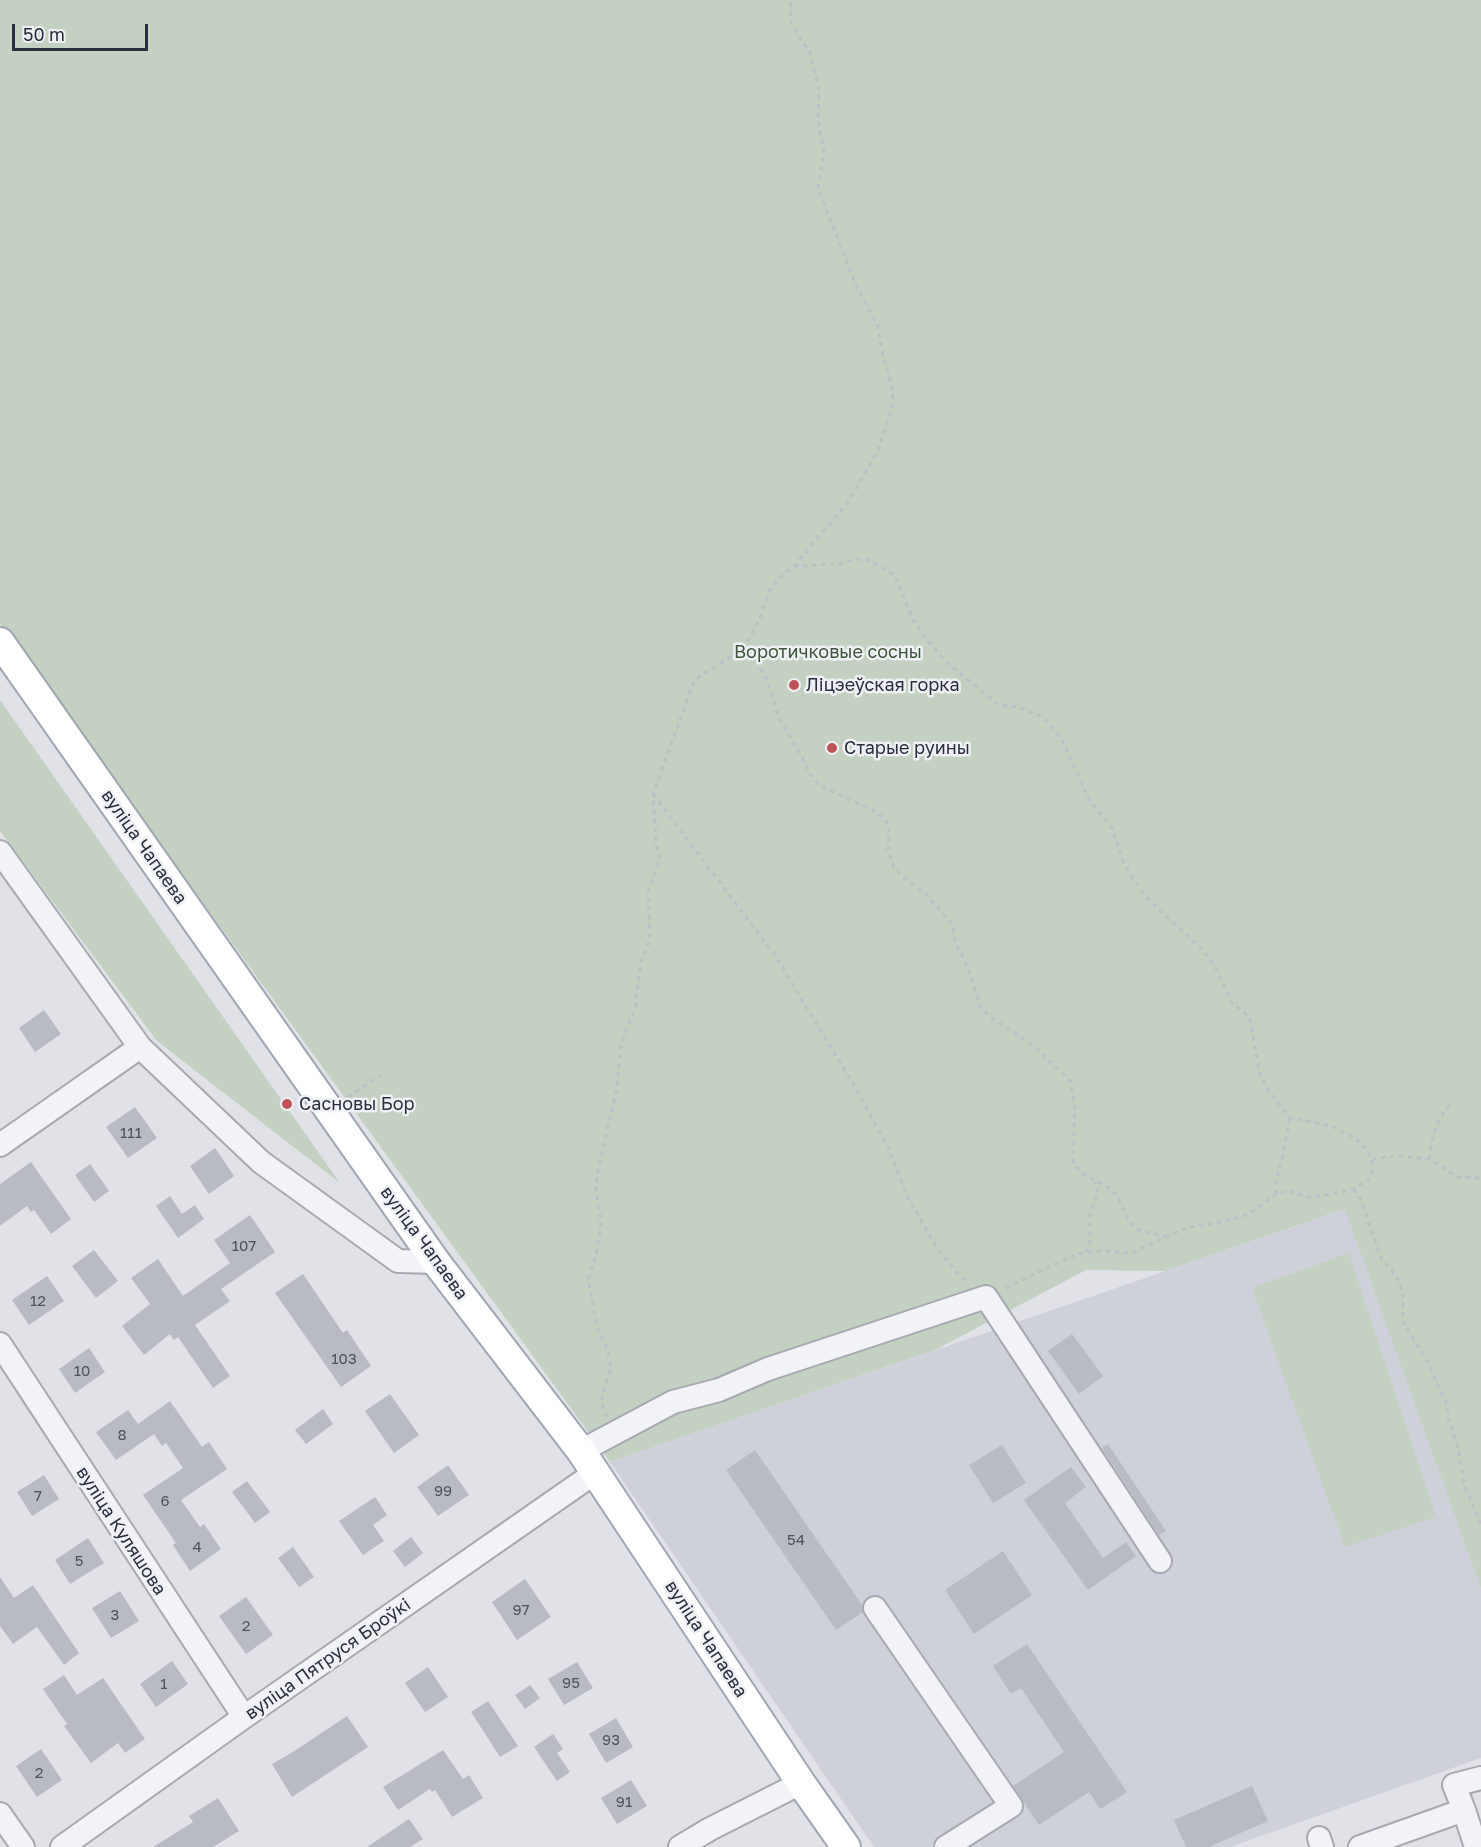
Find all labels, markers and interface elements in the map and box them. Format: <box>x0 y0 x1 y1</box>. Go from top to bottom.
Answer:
scale bar <box>15 12 152 50</box>
text: 50 m <box>23 23 65 45</box>
park label: Воротичковые сосны <box>734 641 922 663</box>
place label: Ліцэеўская горка <box>806 674 960 696</box>
marker: Ліцэеўская горка <box>787 678 801 692</box>
place label: Старые руины <box>844 737 970 759</box>
marker: Старые руины <box>825 741 839 755</box>
street label: вуліца Чапаева <box>96 786 192 908</box>
place label: Сасновы Бор <box>299 1093 415 1115</box>
marker: Сасновы Бор <box>280 1097 294 1111</box>
house number: 111 <box>120 1124 142 1142</box>
street label: вуліца Чапаева <box>376 1182 472 1304</box>
house number: 107 <box>232 1237 256 1255</box>
house number: 12 <box>30 1292 46 1310</box>
house number: 103 <box>331 1350 357 1368</box>
house number: 10 <box>74 1362 90 1380</box>
house number: 8 <box>117 1426 127 1444</box>
street label: вуліца Куляшова <box>71 1463 171 1599</box>
house number: 99 <box>434 1482 452 1500</box>
house number: 7 <box>34 1487 42 1505</box>
house number: 6 <box>160 1492 170 1510</box>
house number: 54 <box>787 1531 805 1549</box>
house number: 4 <box>192 1538 202 1556</box>
house number: 5 <box>75 1552 83 1570</box>
street label: вуліца Чапаева <box>660 1577 752 1701</box>
street label: вуліца Пятруся Броўкі <box>241 1594 415 1724</box>
house number: 97 <box>512 1601 530 1619</box>
house number: 3 <box>111 1606 119 1624</box>
house number: 2 <box>242 1617 250 1635</box>
house number: 95 <box>562 1674 580 1692</box>
house number: 1 <box>160 1675 168 1693</box>
house number: 93 <box>602 1731 620 1749</box>
house number: 2 <box>35 1764 43 1782</box>
house number: 91 <box>616 1793 632 1811</box>

